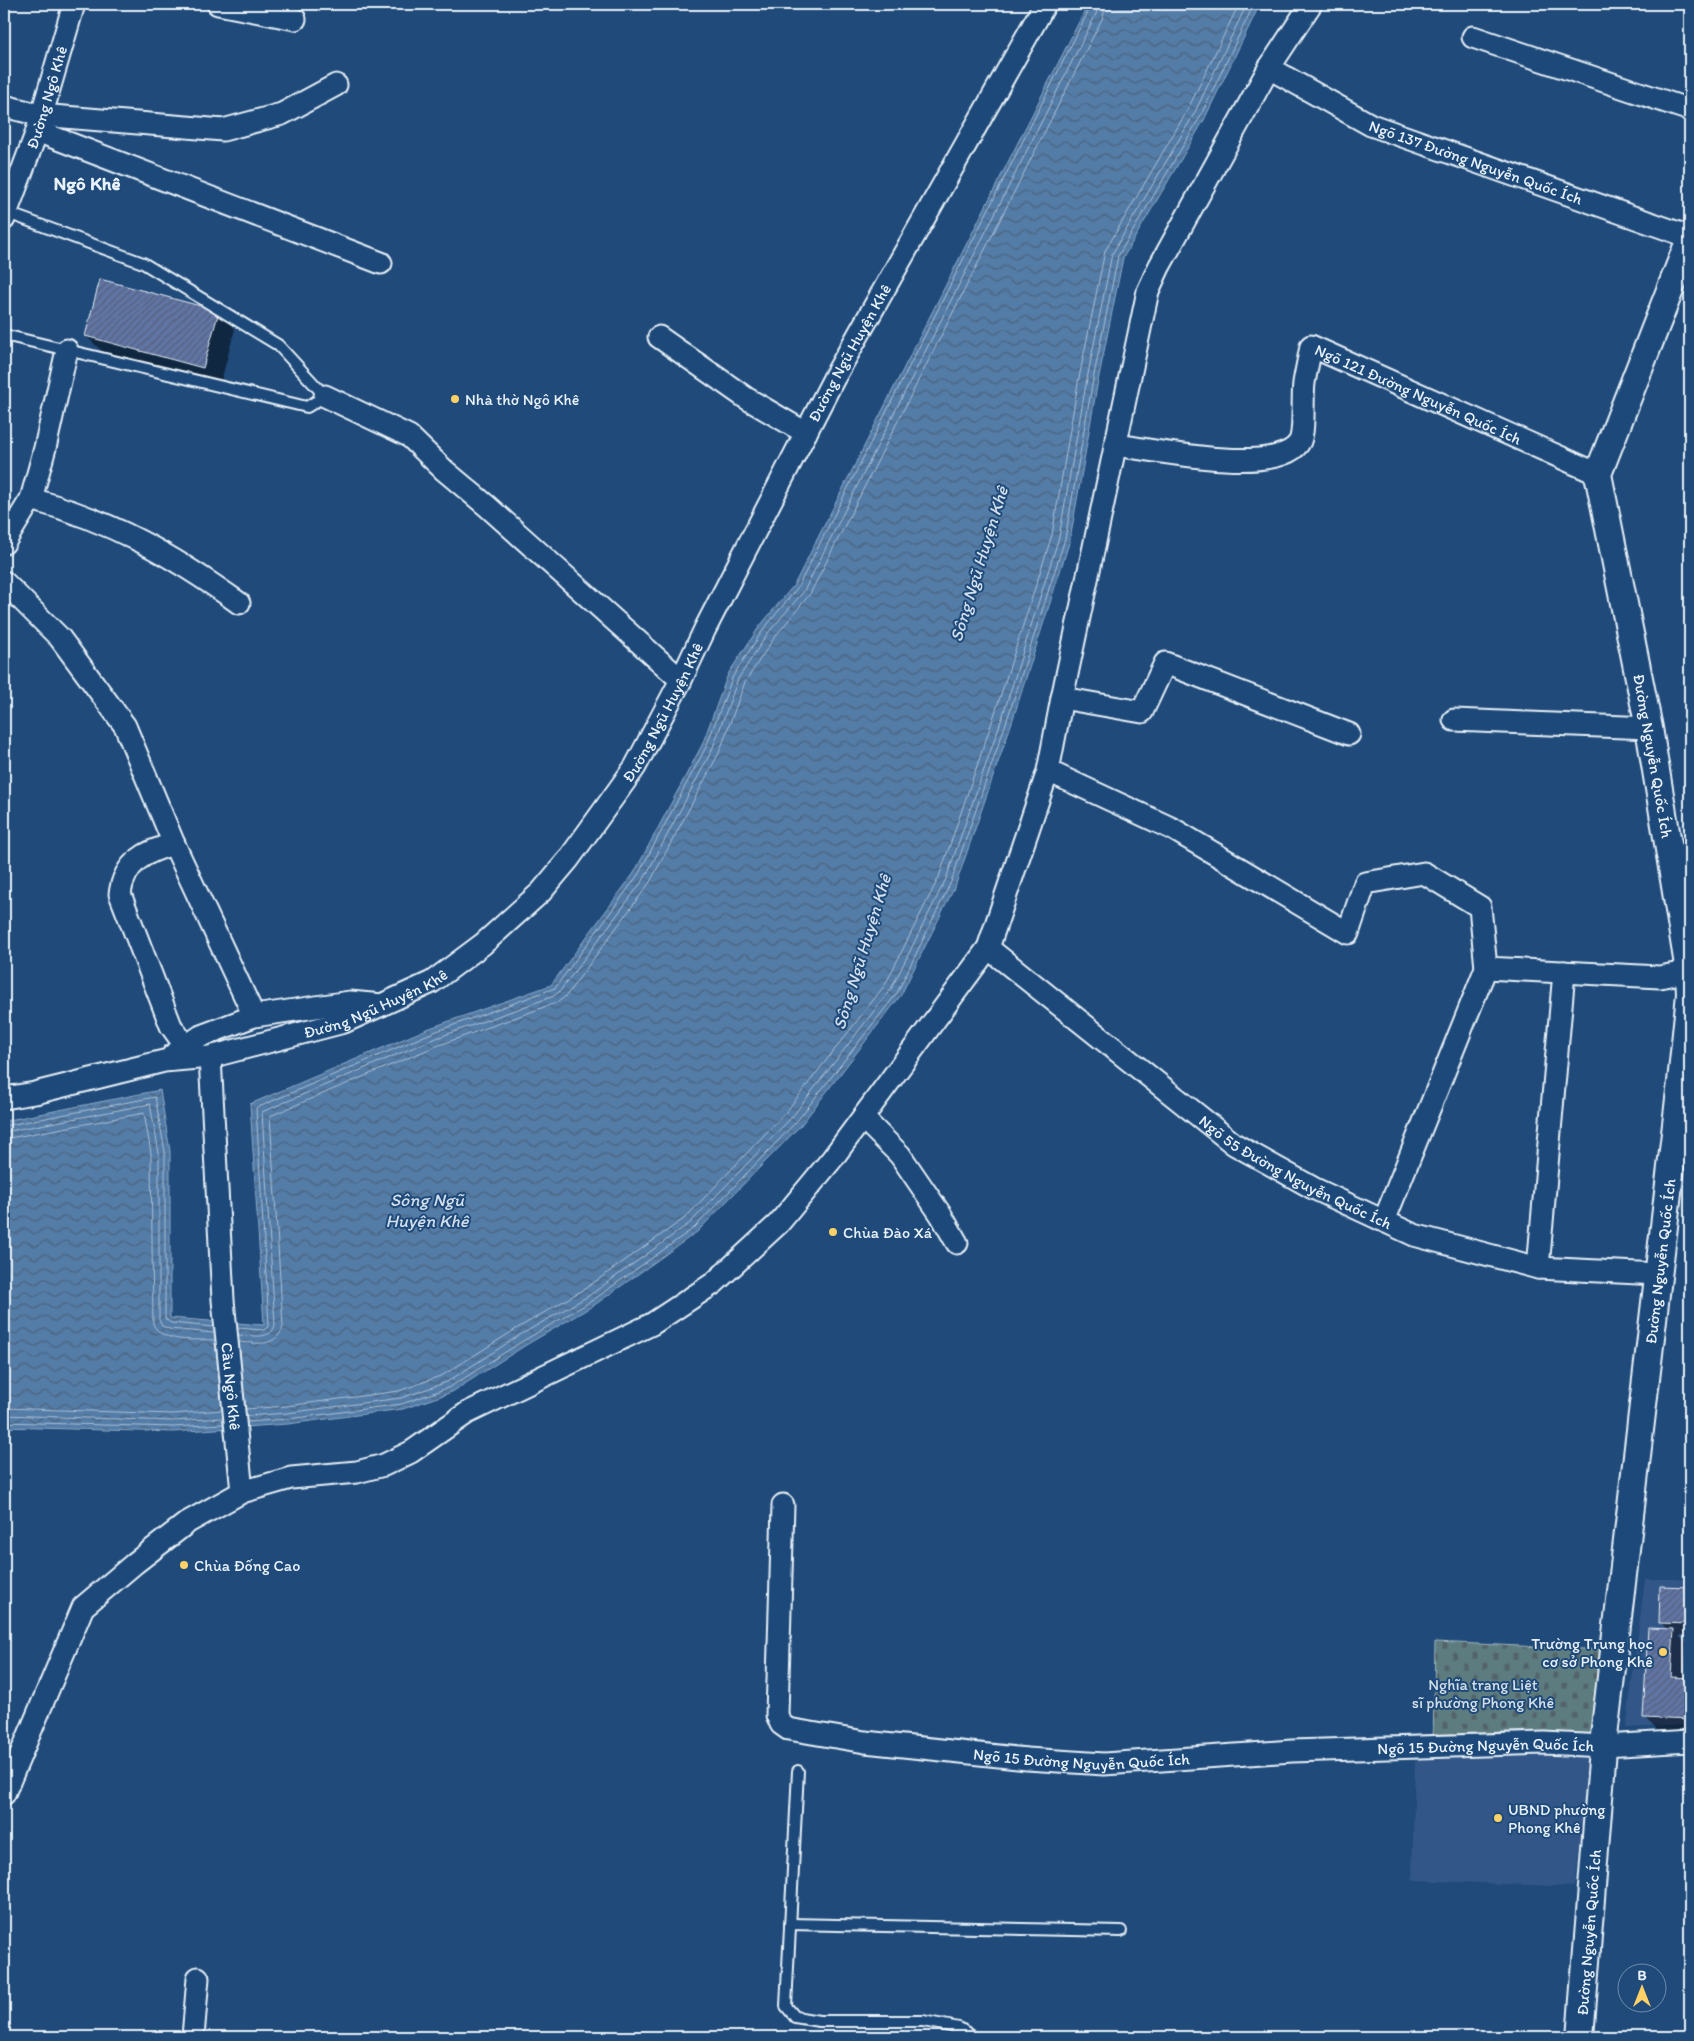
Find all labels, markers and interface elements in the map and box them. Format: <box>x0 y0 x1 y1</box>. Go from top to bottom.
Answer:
street label: Đường Ngô Khê <box>22 44 71 151</box>
street label: Ngõ 137 Đường Nguyễn Quốc Ích <box>1367 116 1586 208</box>
district label: Ngô Khê <box>53 172 121 195</box>
street label: Đường Ngũ Huyện Khê <box>804 280 895 425</box>
street label: Ngõ 121 Đường Nguyễn Quốc Ích <box>1312 340 1525 448</box>
place label: Nhà thờ Ngô Khê <box>465 390 579 409</box>
marker: Nhà thờ Ngô Khê <box>449 393 461 405</box>
water label: Sông Ngũ Huyện Khê <box>945 482 1013 644</box>
street label: Đường Ngũ Huyện Khê <box>618 640 707 785</box>
street label: Đường Nguyễn Quốc Ích <box>1629 672 1677 840</box>
water label: Sông Ngũ Huyện Khê <box>828 870 896 1032</box>
street label: Đường Ngũ Huyện Khê <box>302 964 451 1042</box>
street label: Ngõ 55 Đường Nguyễn Quốc Ích <box>1196 1111 1395 1233</box>
street label: Đường Nguyễn Quốc Ích <box>1641 1177 1679 1345</box>
water label: Sông Ngũ Huyện Khê <box>386 1189 470 1232</box>
place label: Chùa Đào Xá <box>843 1223 933 1242</box>
marker: Chùa Đào Xá <box>827 1226 839 1238</box>
street label: Cầu Ngô Khê <box>218 1342 245 1431</box>
place label: Chùa Đống Cao <box>194 1556 300 1575</box>
marker: Chùa Đống Cao <box>178 1559 190 1571</box>
place label: Trường Trung học cơ sở Phong Khê <box>1531 1634 1653 1671</box>
marker: Trường Trung học cơ sở Phong Khê <box>1657 1646 1669 1658</box>
park label: Nghĩa trang Liệt sĩ phường Phong Khê <box>1412 1675 1554 1712</box>
street label: Ngõ 15 Đường Nguyễn Quốc Ích <box>1377 1733 1595 1758</box>
street label: Ngõ 15 Đường Nguyễn Quốc Ích <box>972 1744 1191 1774</box>
place label: UBND phường Phong Khê <box>1508 1800 1606 1837</box>
marker: UBND phường Phong Khê <box>1492 1812 1504 1824</box>
street label: Đường Nguyễn Quốc Ích <box>1572 1848 1604 2016</box>
north arrow <box>1616 1964 1666 2014</box>
text: B <box>1637 1967 1647 1984</box>

